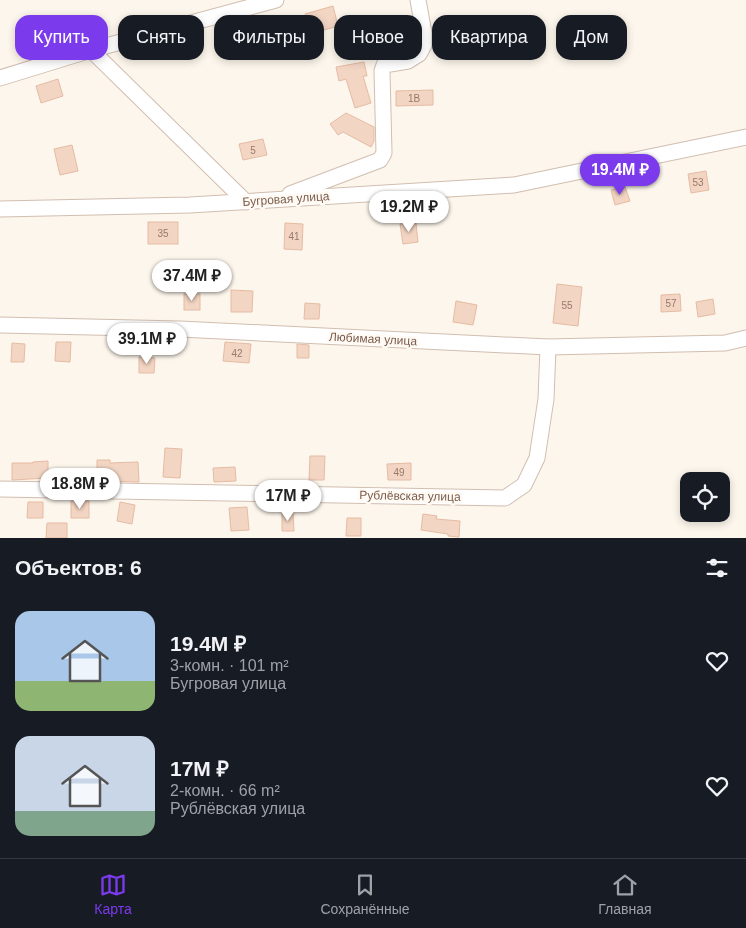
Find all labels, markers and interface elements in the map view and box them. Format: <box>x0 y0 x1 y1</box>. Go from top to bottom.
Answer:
chip: Купить <box>15 15 108 60</box>
chip: Снять <box>118 15 204 60</box>
chip: Фильтры <box>214 15 324 60</box>
chip: Новое <box>334 15 422 60</box>
chip: Квартира <box>432 15 546 60</box>
chip: Дом <box>556 15 627 60</box>
house number: 1В <box>408 93 420 104</box>
house number: 5 <box>250 145 256 156</box>
pin: 19.4M ₽ <box>574 154 666 196</box>
text: 19.4M ₽ <box>591 161 649 178</box>
house number: 53 <box>692 177 704 188</box>
street label: Бугровая улица <box>242 189 330 209</box>
pin: 19.2M ₽ <box>363 190 455 233</box>
text: 19.2M ₽ <box>380 198 438 215</box>
house number: 35 <box>157 228 169 239</box>
house number: 41 <box>288 231 300 242</box>
pin: 37.4M ₽ <box>146 260 238 302</box>
text: 37.4M ₽ <box>163 267 221 284</box>
house number: 57 <box>665 298 677 309</box>
house number: 55 <box>561 300 573 311</box>
pin: 39.1M ₽ <box>101 322 193 365</box>
text: 39.1M ₽ <box>118 330 176 347</box>
street label: Любимая улица <box>329 330 418 348</box>
house number: 42 <box>231 348 243 359</box>
house number: 49 <box>393 467 405 478</box>
pin: 18.8M ₽ <box>34 468 126 510</box>
map controls <box>680 472 730 522</box>
button: locate <box>680 472 730 522</box>
text: 18.8M ₽ <box>51 475 109 492</box>
pin: 17M ₽ <box>253 480 323 522</box>
text: 17M ₽ <box>266 487 310 504</box>
street label: Рублёвская улица <box>359 488 461 504</box>
icon: filters <box>703 554 731 582</box>
text: Объектов: 6 <box>15 556 142 579</box>
icon: home <box>55 631 115 691</box>
text: 19.4M ₽ <box>170 632 246 655</box>
icon: heart <box>703 647 731 675</box>
text: 3-комн. · 101 m² <box>170 657 289 674</box>
text: Бугровая улица <box>170 675 286 692</box>
icon: home <box>55 756 115 816</box>
text: 17M ₽ <box>170 757 229 780</box>
icon: heart <box>703 772 731 800</box>
text: 2-комн. · 66 m² <box>170 782 280 799</box>
text: Рублёвская улица <box>170 800 305 817</box>
tab: Карта <box>94 871 132 917</box>
tab: Сохранённые <box>321 871 410 917</box>
tab: Главная <box>598 871 652 917</box>

